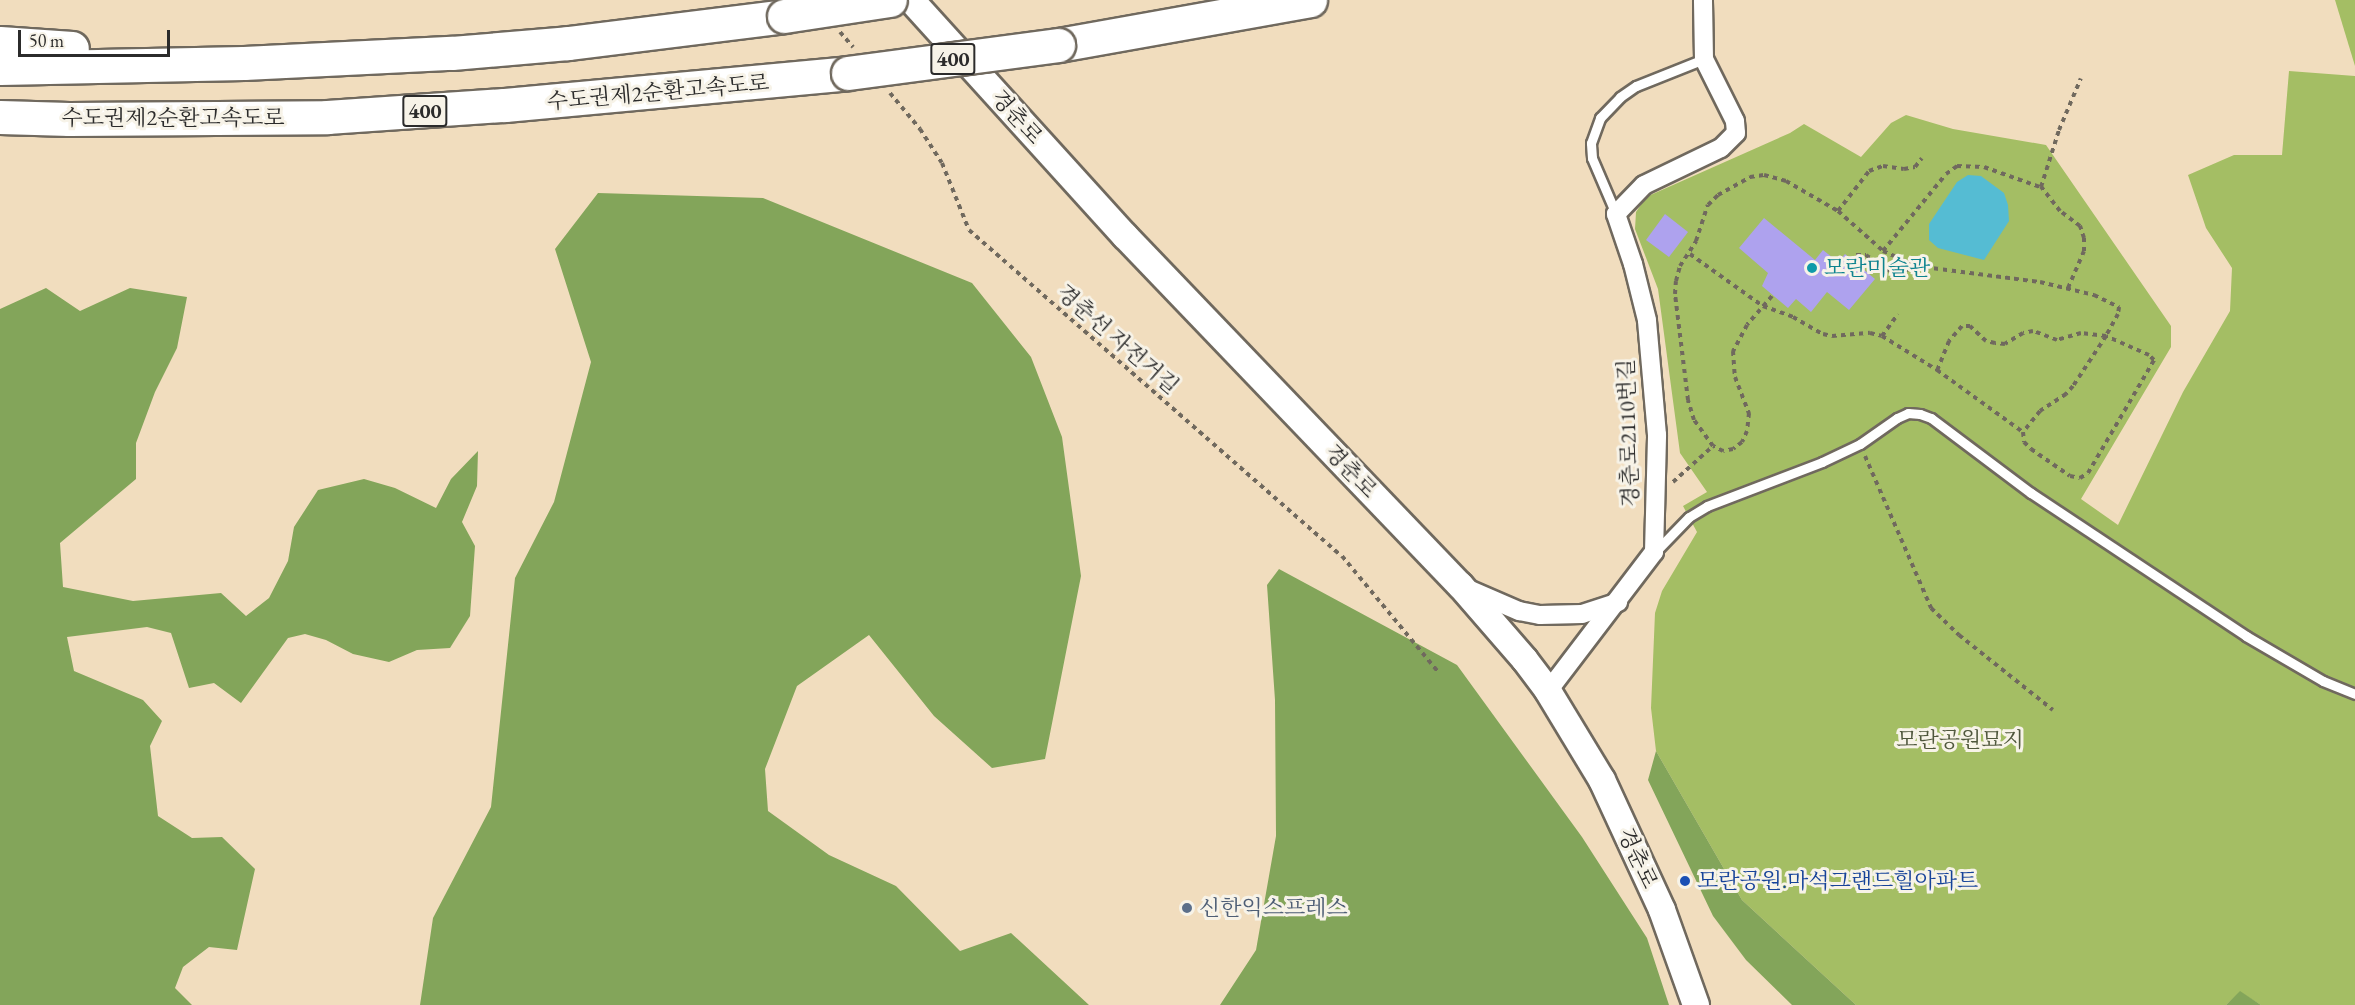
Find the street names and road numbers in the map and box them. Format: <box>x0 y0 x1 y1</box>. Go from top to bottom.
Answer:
road number: 400 <box>929 41 977 77</box>
street label: 수도권제2순환고속도로 <box>546 69 770 115</box>
street label: 경춘로 <box>986 84 1048 150</box>
road number: 400 <box>401 93 449 129</box>
street label: 수도권제2순환고속도로 <box>61 105 285 131</box>
street label: 경춘선 자전거길 <box>1052 279 1184 399</box>
street label: 경춘로2110번길 <box>1612 358 1644 508</box>
street label: 경춘로 <box>1319 439 1383 503</box>
street label: 경춘로 <box>1613 824 1663 892</box>

